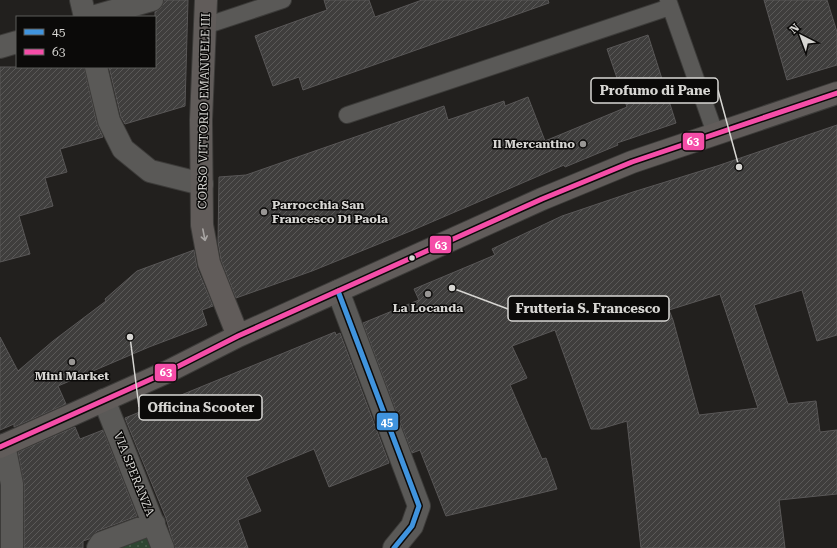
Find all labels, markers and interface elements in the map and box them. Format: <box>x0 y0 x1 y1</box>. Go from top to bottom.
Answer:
street label: CORSO VITTORIO EMANUELE III <box>195 13 213 209</box>
legend <box>16 16 156 68</box>
north arrow <box>781 16 821 56</box>
text: N <box>787 21 803 37</box>
text: 45 <box>52 25 66 39</box>
text: 63 <box>52 45 66 59</box>
callout: Profumo di Pane <box>591 78 718 103</box>
text: Profumo di Pane <box>600 83 711 98</box>
line badge: 63 <box>682 132 705 151</box>
text: 63 <box>687 135 699 148</box>
place label: Il Mercantino <box>493 137 575 151</box>
marker: Il Mercantino <box>578 139 588 149</box>
place label: Parrocchia San Francesco Di Paola <box>272 198 388 226</box>
marker: Parrocchia San Francesco Di Paola <box>259 207 269 217</box>
one-way arrow <box>200 228 208 241</box>
line badge: 63 <box>429 235 452 254</box>
text: 63 <box>435 239 447 252</box>
unlabelled marker <box>407 253 417 263</box>
marker: La Locanda <box>423 289 433 299</box>
callout: Frutteria S. Francesco <box>508 296 669 321</box>
place label: La Locanda <box>393 301 463 315</box>
text: Frutteria S. Francesco <box>515 301 661 316</box>
marker: Mini Market <box>67 357 77 367</box>
line badge: 63 <box>154 363 177 382</box>
text: 63 <box>160 366 172 379</box>
place label: Mini Market <box>35 369 109 383</box>
callout: Officina Scooter <box>139 395 262 420</box>
text: Officina Scooter <box>148 400 255 415</box>
line badge: 45 <box>376 412 399 431</box>
text: 45 <box>381 416 393 429</box>
street label: VIA SPERANZA <box>111 430 157 519</box>

